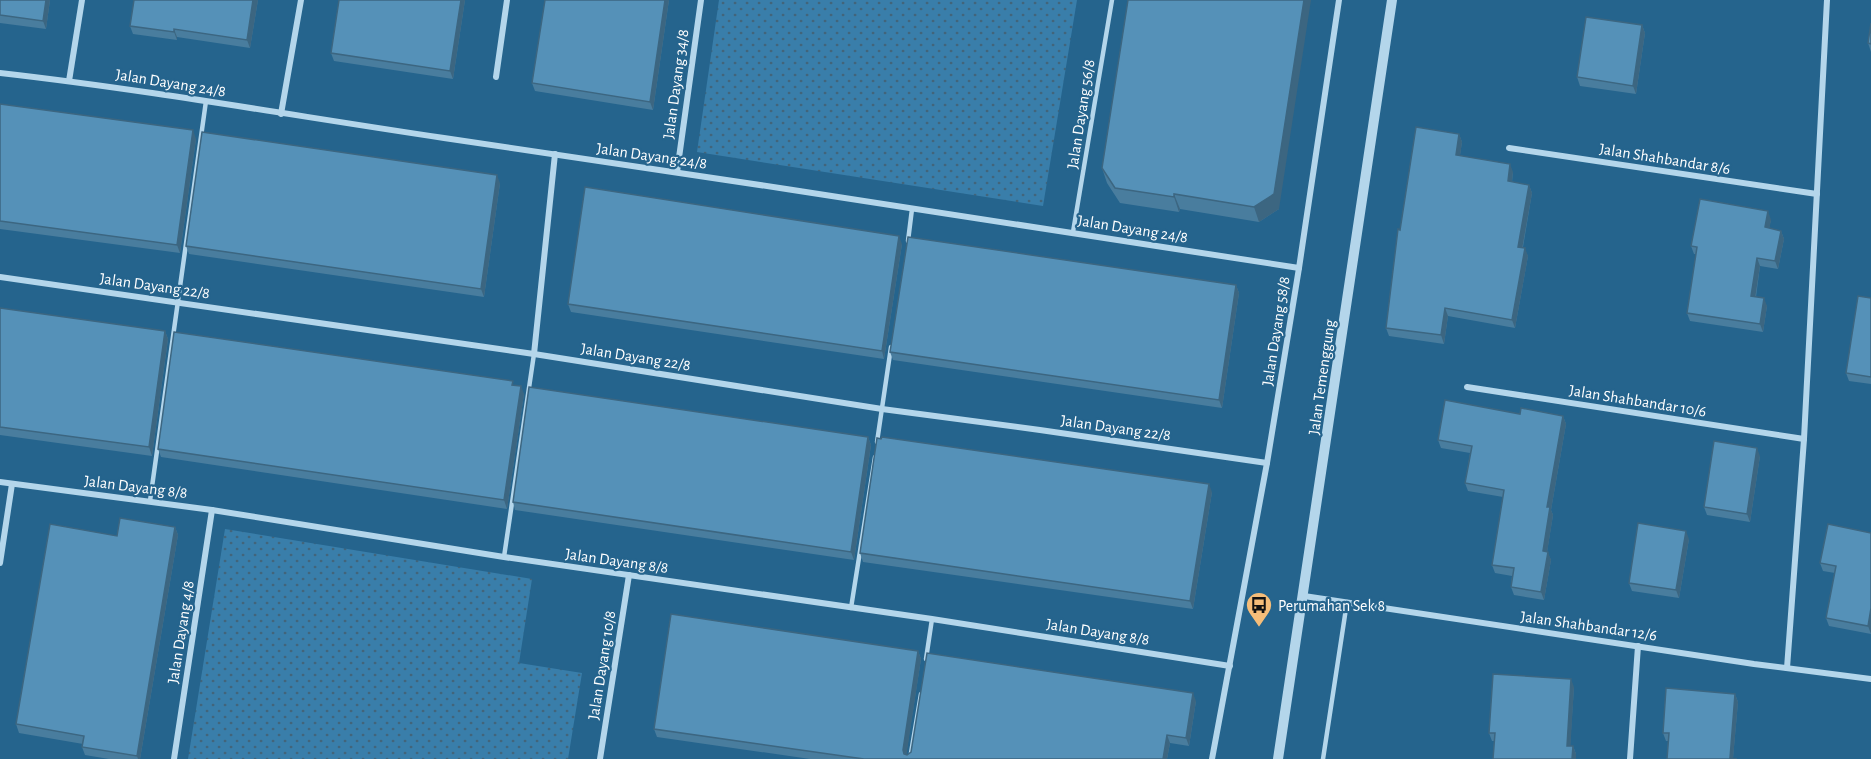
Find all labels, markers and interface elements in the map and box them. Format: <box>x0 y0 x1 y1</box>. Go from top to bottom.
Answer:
street label: Jalan Dayang 34/8 <box>660 28 693 140</box>
street label: Jalan Dayang 56/8 <box>1064 58 1099 170</box>
street label: Jalan Dayang 24/8 <box>114 66 227 101</box>
street label: Jalan Dayang 24/8 <box>596 140 708 173</box>
street label: Jalan Shahbandar 8/6 <box>1598 141 1731 177</box>
street label: Jalan Dayang 24/8 <box>1076 212 1189 247</box>
street label: Jalan Dayang 22/8 <box>99 270 211 303</box>
street label: Jalan Dayang 58/8 <box>1259 275 1294 387</box>
street label: Jalan Temenggung <box>1306 318 1338 436</box>
street label: Jalan Dayang 22/8 <box>580 340 692 375</box>
street label: Jalan Shahbandar 10/6 <box>1568 382 1708 420</box>
street label: Jalan Dayang 22/8 <box>1060 412 1172 445</box>
street label: Jalan Dayang 8/8 <box>83 473 188 502</box>
street label: Jalan Dayang 8/8 <box>564 546 669 577</box>
street label: Jalan Dayang 4/8 <box>165 580 198 685</box>
bus stop icon: Perumahan Sek 8 <box>1244 590 1274 628</box>
place label: Perumahan Sek 8 <box>1278 598 1385 614</box>
street label: Jalan Dayang 10/8 <box>585 609 620 721</box>
street label: Jalan Shahbandar 12/6 <box>1520 609 1658 643</box>
street label: Jalan Dayang 8/8 <box>1045 616 1150 649</box>

